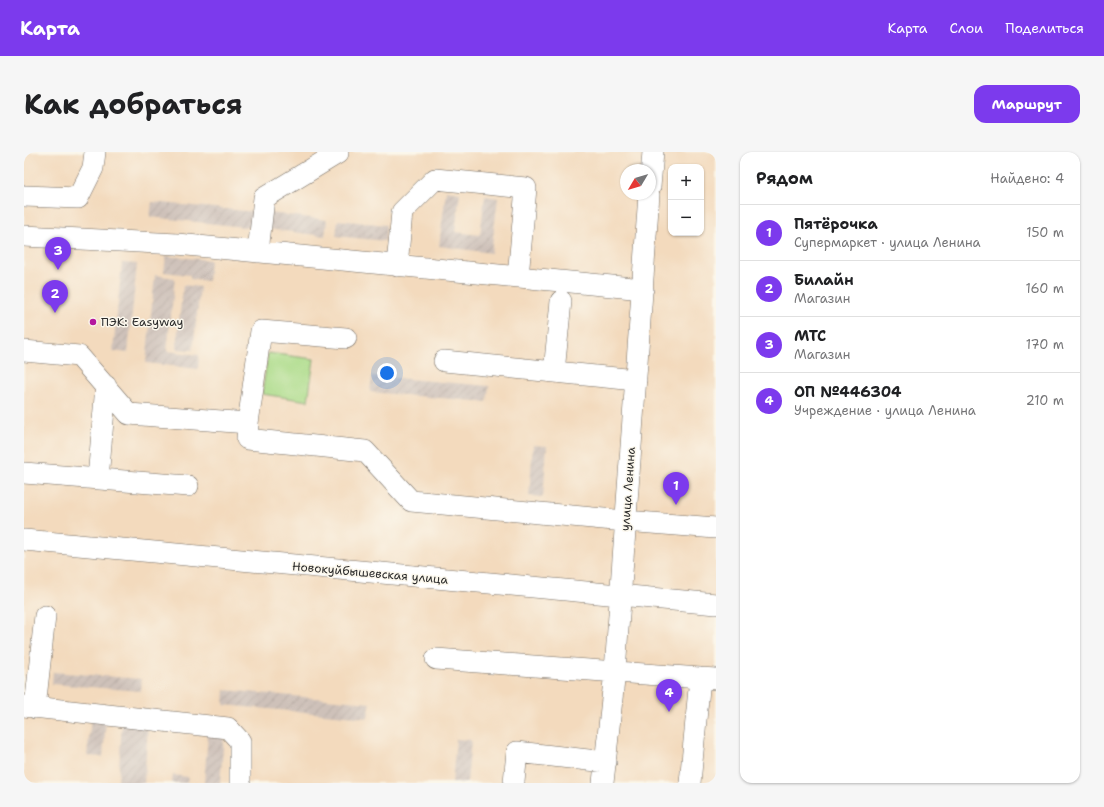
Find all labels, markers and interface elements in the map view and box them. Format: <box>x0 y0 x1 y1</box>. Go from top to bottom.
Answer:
text: Карта <box>20 16 80 41</box>
text: Карта <box>887 19 928 37</box>
text: Слои <box>950 19 983 37</box>
text: Поделиться <box>1005 19 1084 37</box>
text: Как добраться <box>24 85 243 123</box>
button: Маршрут <box>974 85 1080 123</box>
north arrow <box>620 164 656 200</box>
map controls <box>668 164 704 236</box>
button: + <box>668 164 704 200</box>
text: Рядом <box>756 167 813 189</box>
text: Найдено: 4 <box>990 170 1064 187</box>
button: − <box>668 200 704 236</box>
text: Пятёрочка <box>794 214 878 234</box>
text: 1 <box>766 224 772 241</box>
text: 150 m <box>1026 224 1064 241</box>
text: Супермаркет · улица Ленина <box>794 234 981 251</box>
pin: 3 <box>45 237 71 270</box>
text: Билайн <box>794 270 854 290</box>
pin: 2 <box>42 280 68 313</box>
text: 2 <box>764 280 774 297</box>
text: 160 m <box>1026 280 1064 297</box>
text: Магазин <box>794 290 850 307</box>
place label: ПЭК: Easyway <box>101 314 183 330</box>
marker: ПЭК: Easyway <box>88 317 98 327</box>
text: МТС <box>794 326 826 346</box>
text: 3 <box>764 336 774 353</box>
text: 170 m <box>1026 336 1064 353</box>
text: Магазин <box>794 346 850 363</box>
your location <box>377 363 397 383</box>
text: ОП №446304 <box>794 382 902 402</box>
text: 4 <box>764 392 774 409</box>
text: 210 m <box>1026 392 1064 409</box>
text: Учреждение · улица Ленина <box>794 402 976 419</box>
street label: улица Ленина <box>617 446 639 532</box>
pin: 1 <box>663 472 689 505</box>
street label: Новокуйбышевская улица <box>291 558 449 588</box>
pin: 4 <box>656 679 682 712</box>

